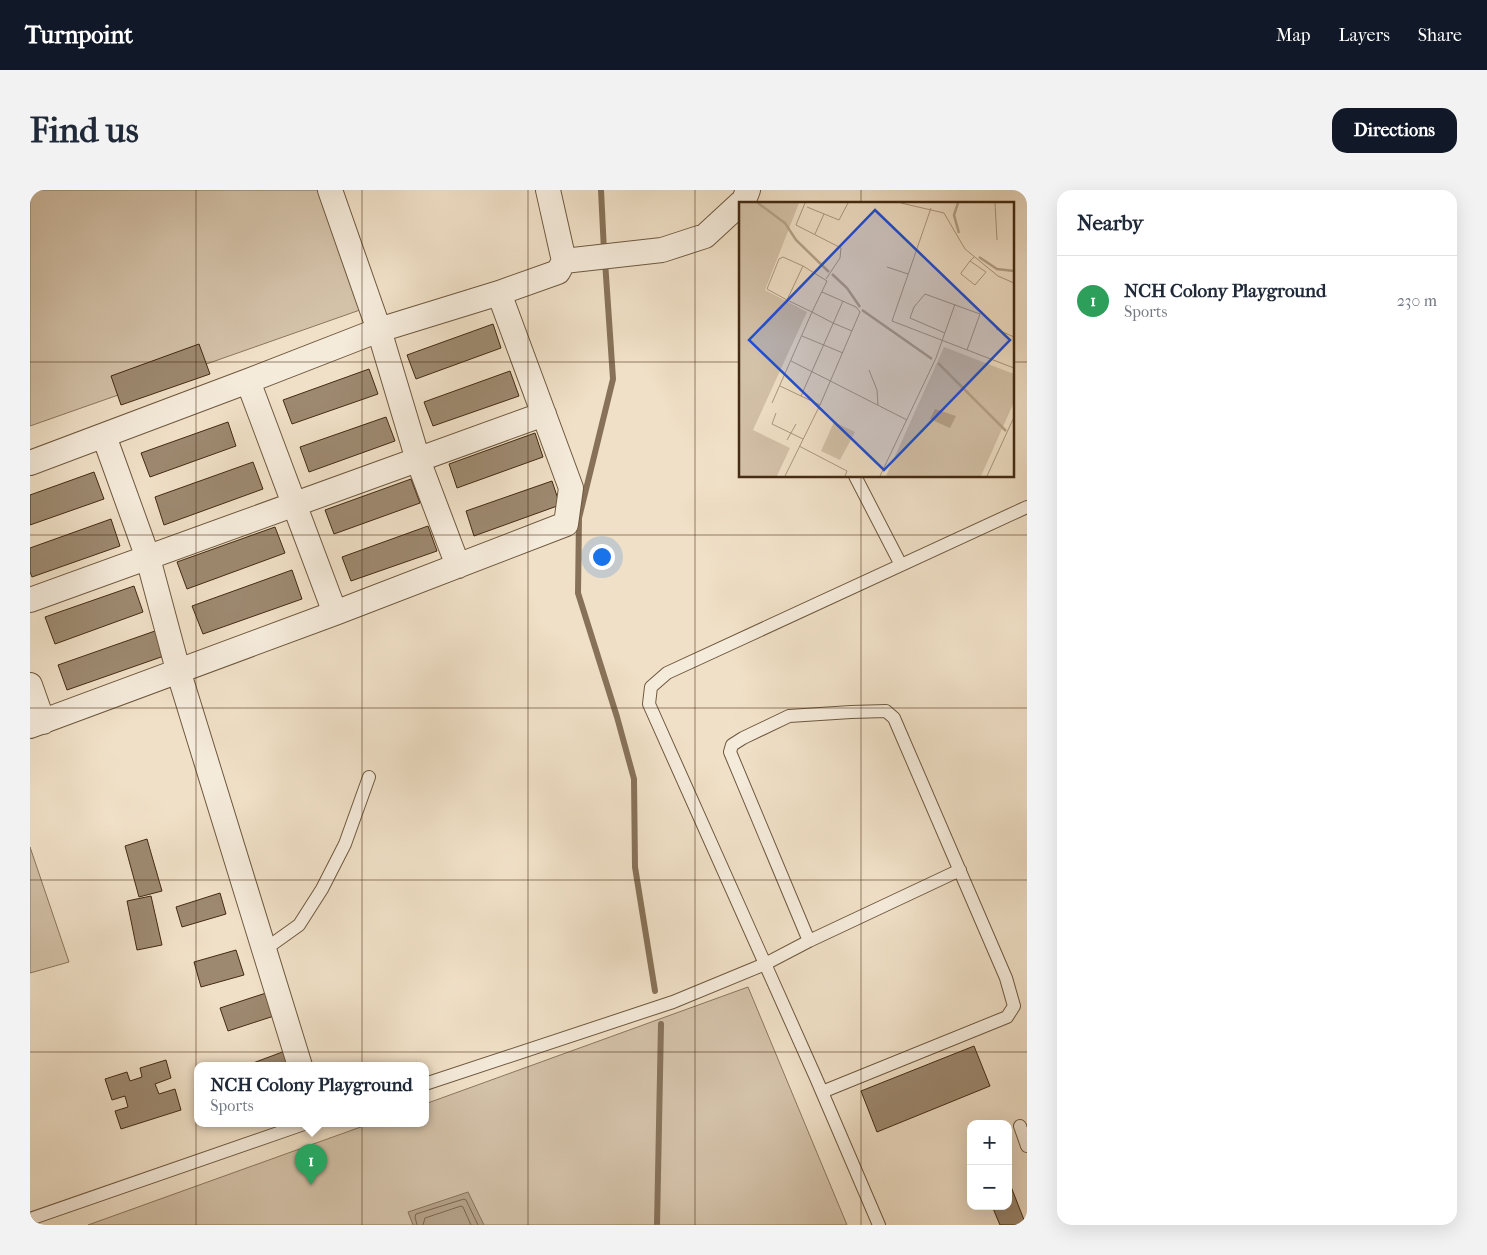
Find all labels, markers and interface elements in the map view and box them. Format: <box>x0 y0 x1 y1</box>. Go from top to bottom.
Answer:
text: Turnpoint <box>25 21 133 49</box>
text: Map <box>1276 25 1310 46</box>
text: Layers <box>1338 25 1390 46</box>
text: Share <box>1418 25 1462 46</box>
button: Directions <box>1332 108 1457 153</box>
text: Find us <box>30 110 139 151</box>
inset map <box>739 202 1014 478</box>
text: Nearby <box>1077 211 1143 235</box>
text: NCH Colony Playground <box>1124 280 1326 302</box>
text: 1 <box>1090 291 1096 310</box>
text: 230 m <box>1397 291 1437 310</box>
text: Sports <box>1124 302 1167 321</box>
your location <box>589 544 615 570</box>
popup <box>194 1062 429 1127</box>
text: NCH Colony Playground <box>210 1074 413 1096</box>
text: Sports <box>210 1096 254 1115</box>
map controls <box>967 1120 1012 1210</box>
button: + <box>967 1120 1012 1165</box>
pin: 1 <box>295 1144 327 1185</box>
button: − <box>967 1165 1012 1210</box>

